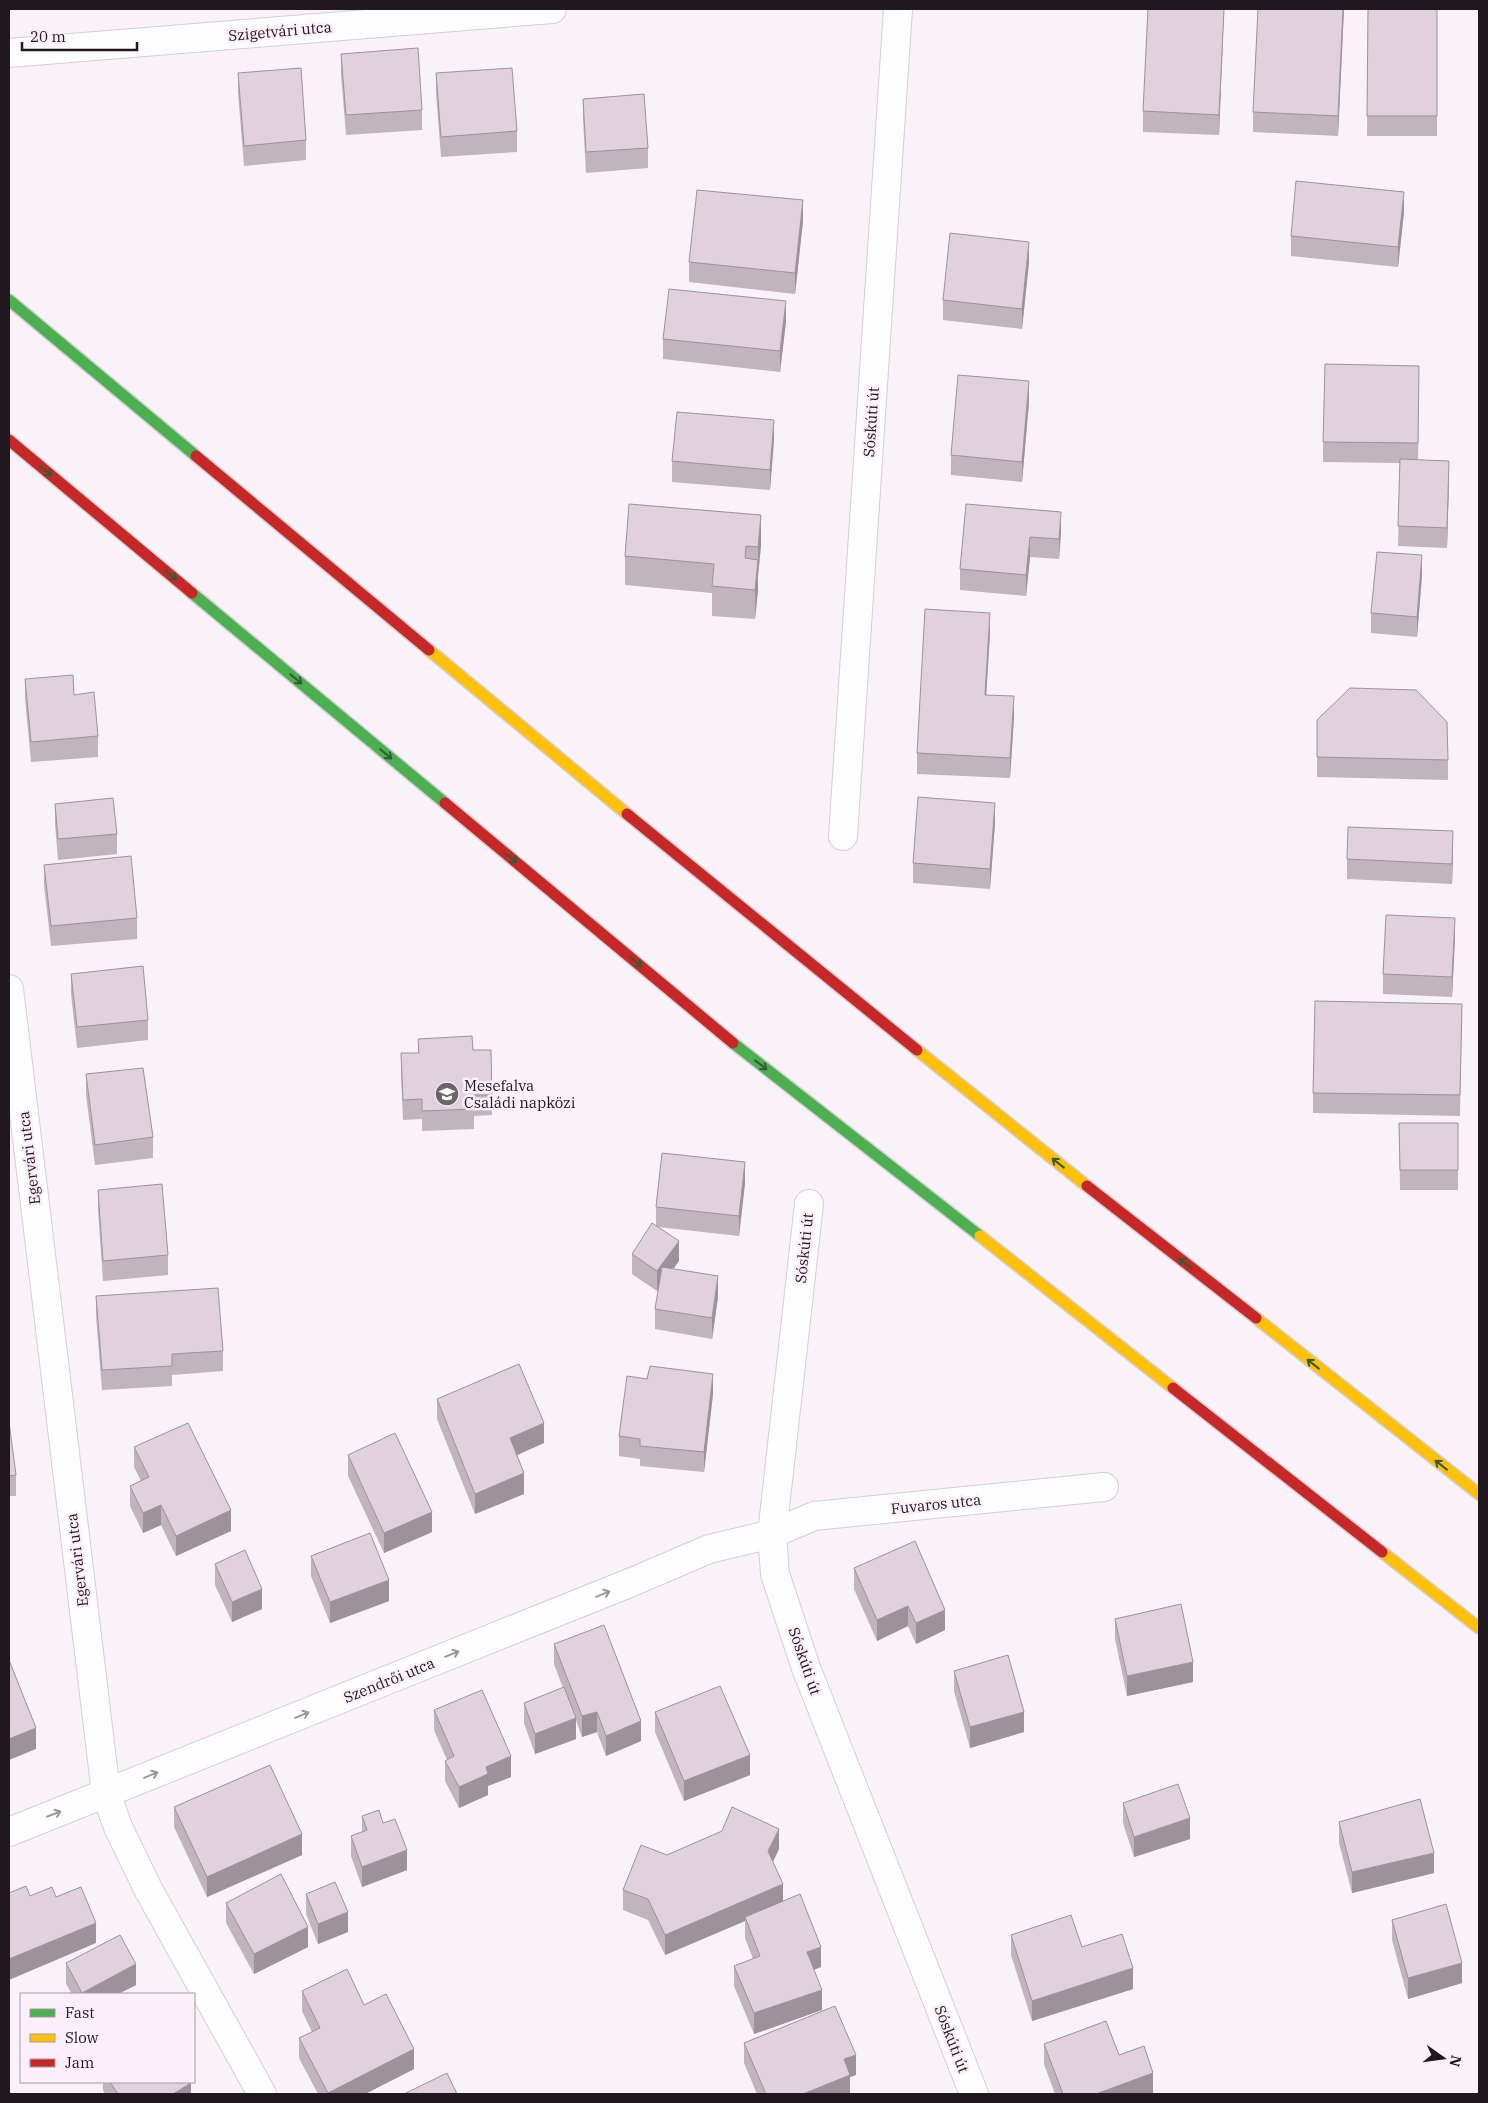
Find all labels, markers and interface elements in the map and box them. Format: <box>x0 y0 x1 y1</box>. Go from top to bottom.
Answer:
street label: Szigetvári utca <box>227 17 333 45</box>
scale bar <box>22 20 138 52</box>
text: 20 m <box>30 27 66 46</box>
street label: Sóskúti út <box>859 386 883 458</box>
one-way arrow <box>39 465 52 476</box>
one-way arrow <box>164 570 177 581</box>
one-way arrow <box>289 673 302 685</box>
one-way arrow <box>379 748 392 759</box>
one-way arrow <box>504 852 517 863</box>
one-way arrow <box>629 956 642 967</box>
one-way arrow <box>754 1060 768 1070</box>
place label: Mesefalva Családi napközi <box>464 1076 576 1112</box>
school or university icon: Mesefalva Családi napközi <box>434 1081 460 1107</box>
street label: Egervári utca <box>14 1110 44 1206</box>
one-way arrow <box>1052 1157 1065 1168</box>
street label: Sóskúti út <box>791 1212 817 1284</box>
one-way arrow <box>1179 1258 1192 1269</box>
one-way arrow <box>1306 1359 1320 1369</box>
one-way arrow <box>1435 1459 1448 1470</box>
street label: Fuvaros utca <box>890 1490 982 1518</box>
street label: Egervári utca <box>62 1512 92 1608</box>
one-way arrow <box>595 1588 610 1598</box>
street label: Sóskúti út <box>785 1625 825 1697</box>
one-way arrow <box>444 1649 460 1658</box>
street label: Szendrői utca <box>341 1653 437 1707</box>
one-way arrow <box>294 1709 309 1719</box>
one-way arrow <box>143 1770 158 1779</box>
one-way arrow <box>46 1809 61 1818</box>
legend <box>20 1993 195 2083</box>
text: Fast <box>65 2003 95 2022</box>
street label: Sóskúti út <box>930 2003 974 2075</box>
text: Slow <box>65 2028 99 2047</box>
north arrow <box>1418 2033 1468 2083</box>
text: Jam <box>65 2053 94 2072</box>
text: N <box>1446 2054 1466 2069</box>

